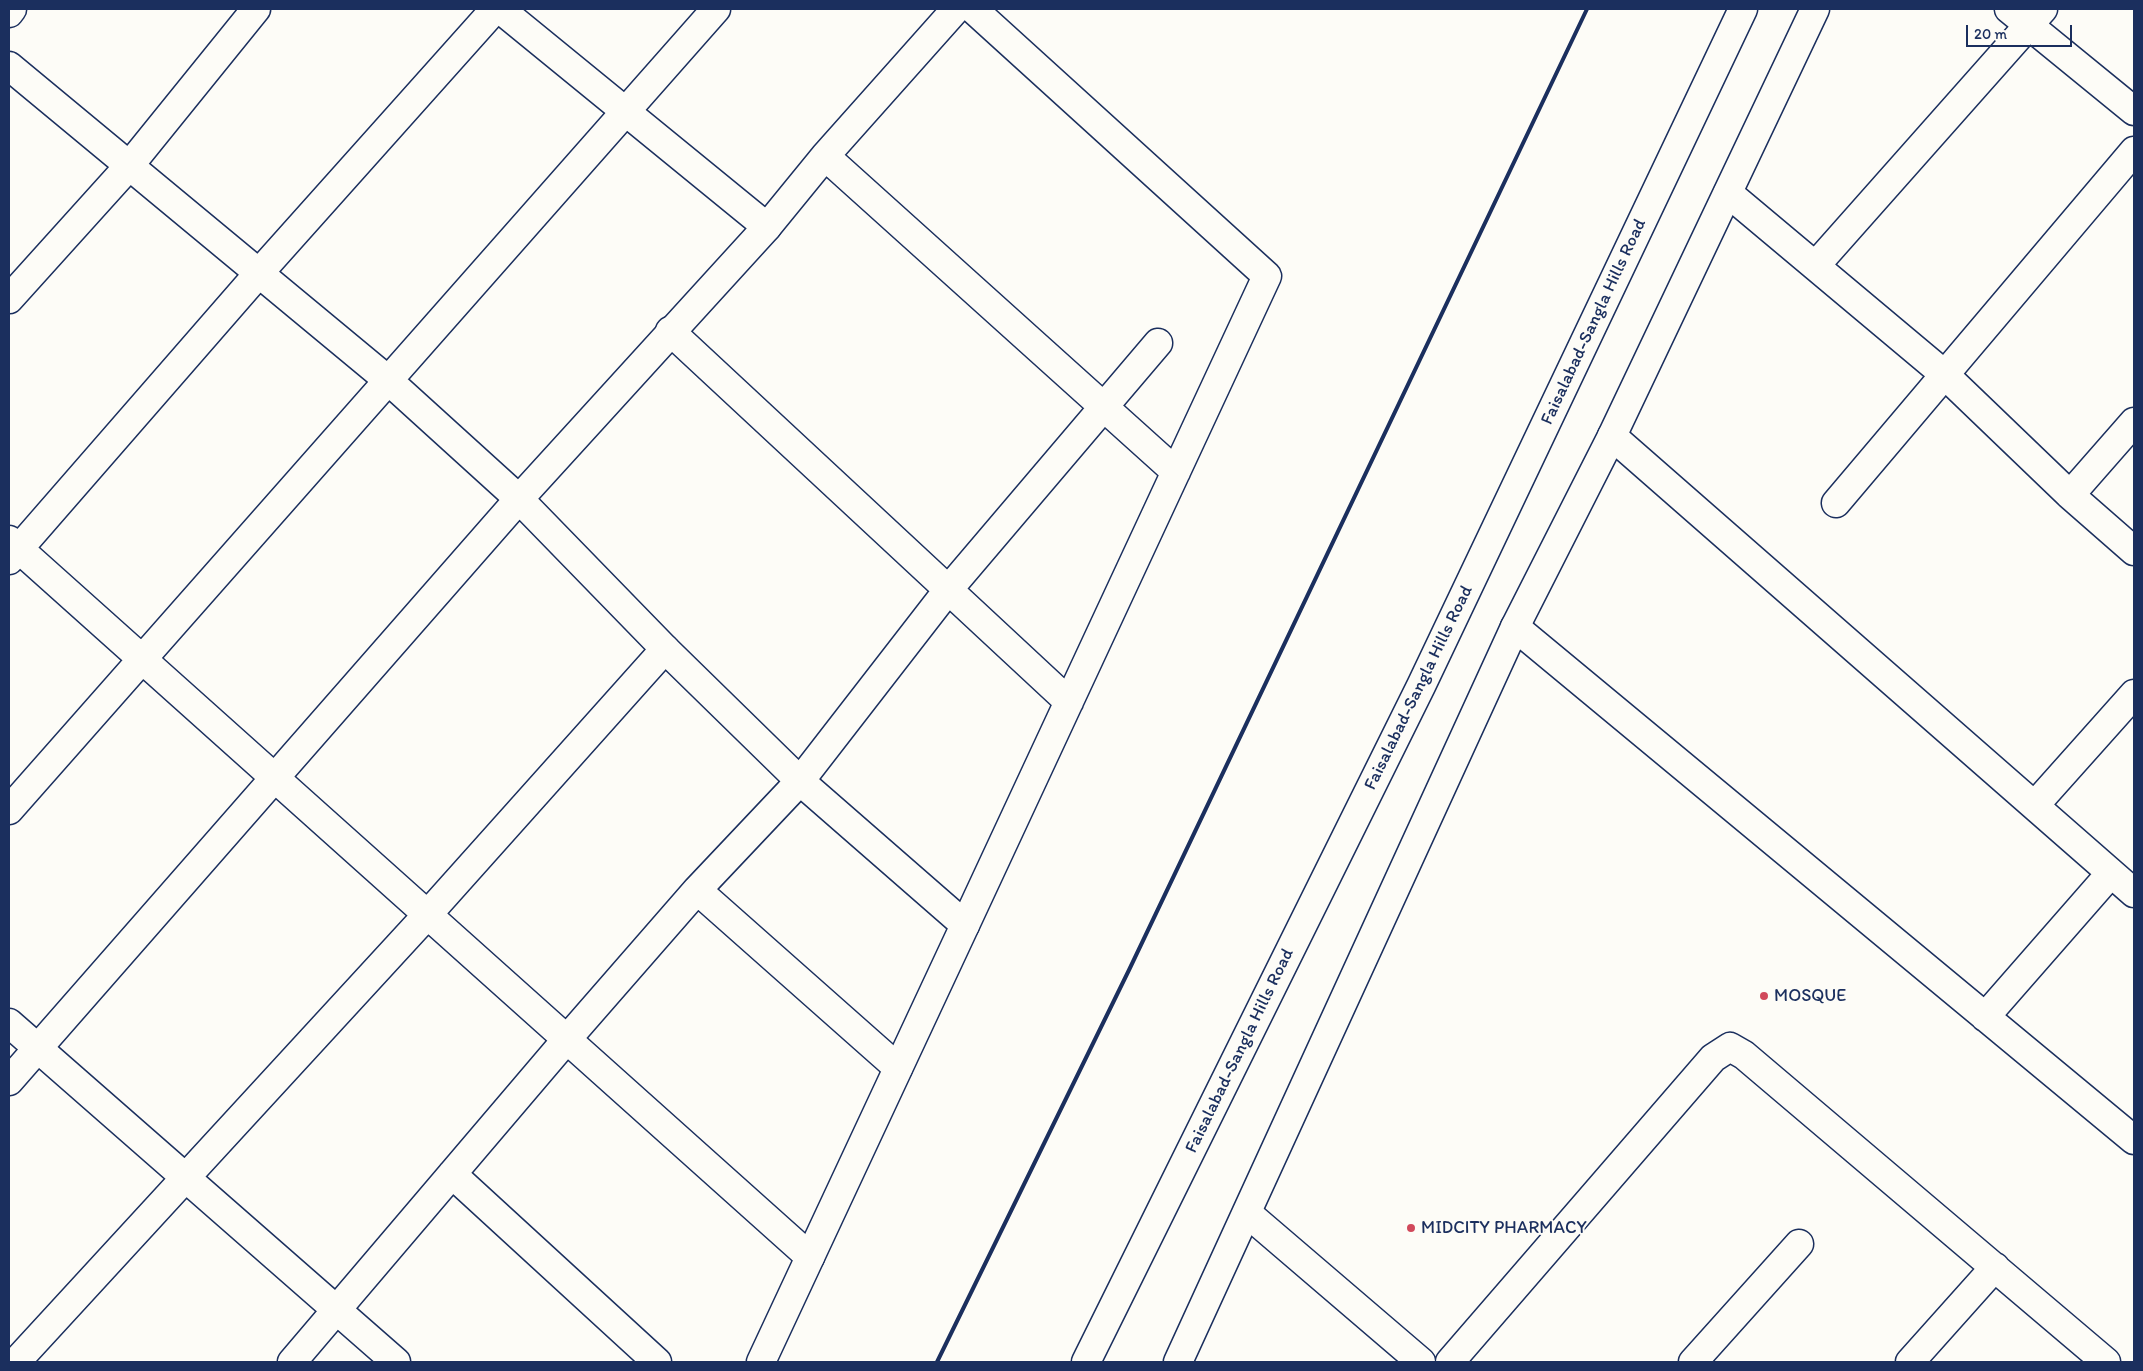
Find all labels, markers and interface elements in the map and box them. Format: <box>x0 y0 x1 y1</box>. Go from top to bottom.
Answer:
scale bar <box>1968 15 2074 47</box>
text: 20 m <box>1974 25 2007 43</box>
street label: Faisalabad-Sangla Hills Road <box>1537 216 1651 428</box>
street label: Faisalabad-Sangla Hills Road <box>1360 582 1478 794</box>
street label: Faisalabad-Sangla Hills Road <box>1181 945 1299 1157</box>
place label: MOSQUE <box>1774 985 1846 1007</box>
marker: MOSQUE <box>1758 990 1770 1002</box>
place label: MIDCITY PHARMACY <box>1421 1217 1587 1239</box>
marker: MIDCITY PHARMACY <box>1405 1222 1417 1234</box>

